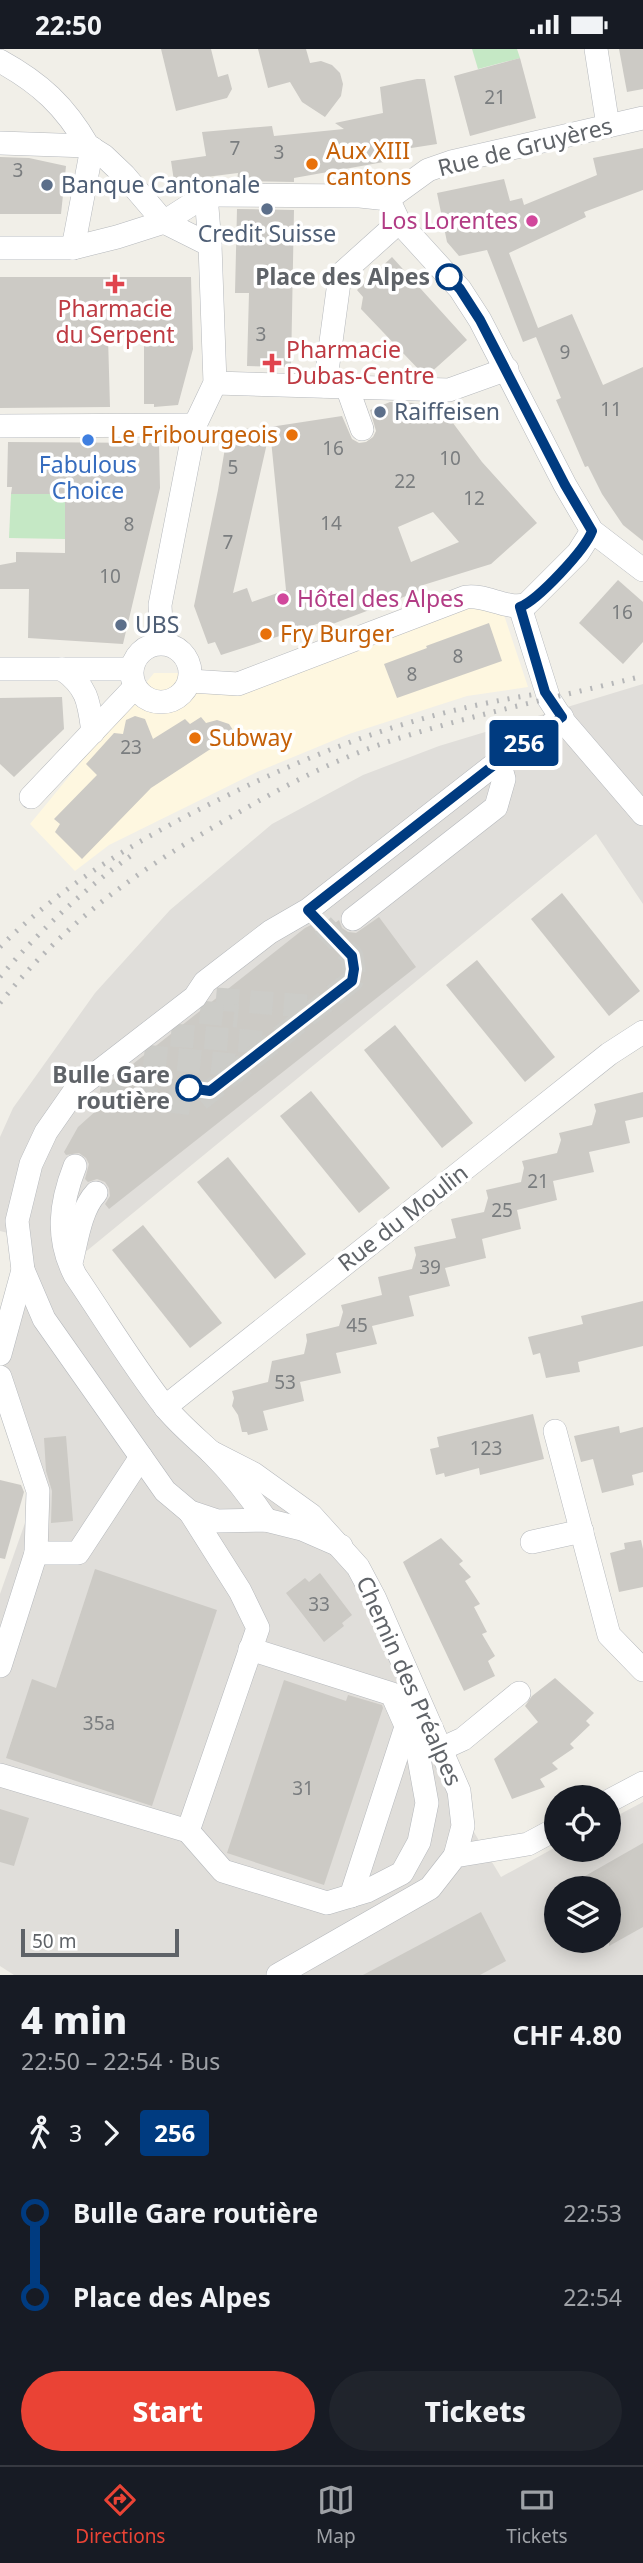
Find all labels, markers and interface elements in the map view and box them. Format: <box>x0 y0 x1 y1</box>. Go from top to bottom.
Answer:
text: 22:50 <box>35 7 102 43</box>
house number: 21 <box>484 84 506 110</box>
street label: Rue de Gruyères <box>434 109 615 183</box>
place label: Aux XIII cantons <box>326 134 412 192</box>
house number: 7 <box>230 135 240 161</box>
house number: 3 <box>274 139 284 165</box>
marker: Aux XIII cantons <box>304 156 320 172</box>
house number: 3 <box>13 157 23 183</box>
place label: Banque Cantonale <box>61 168 260 200</box>
marker: Banque Cantonale <box>39 177 55 193</box>
marker: Credit Suisse <box>259 201 275 217</box>
place label: Los Lorentes <box>381 204 518 236</box>
marker: Los Lorentes <box>524 213 540 229</box>
place label: Credit Suisse <box>198 217 336 249</box>
place label: Place des Alpes <box>255 260 430 292</box>
marker: Place des Alpes <box>436 264 462 290</box>
marker: Pharmacie du Serpent <box>107 276 123 292</box>
place label: Pharmacie du Serpent <box>55 292 175 350</box>
house number: 3 <box>256 321 266 347</box>
place label: Pharmacie Dubas-Centre <box>286 333 435 391</box>
house number: 9 <box>560 339 570 365</box>
marker: Pharmacie Dubas-Centre <box>264 355 280 371</box>
place label: Raiffeisen <box>394 395 500 427</box>
house number: 11 <box>600 396 622 422</box>
marker: Raiffeisen <box>372 404 388 420</box>
place label: Le Fribourgeois <box>110 418 278 450</box>
marker: Le Fribourgeois <box>284 427 300 443</box>
marker: Fabulous Choice <box>80 432 96 448</box>
house number: 16 <box>322 435 344 461</box>
house number: 10 <box>439 445 461 471</box>
place label: Fabulous Choice <box>39 448 137 506</box>
house number: 5 <box>228 454 238 480</box>
house number: 22 <box>394 468 416 494</box>
house number: 12 <box>463 485 485 511</box>
house number: 14 <box>320 510 342 536</box>
house number: 8 <box>124 511 134 537</box>
house number: 7 <box>223 529 233 555</box>
house number: 10 <box>99 563 121 589</box>
place label: Hôtel des Alpes <box>297 582 464 614</box>
marker: Hôtel des Alpes <box>275 591 291 607</box>
house number: 16 <box>611 599 633 625</box>
place label: UBS <box>135 608 179 640</box>
marker: UBS <box>113 617 129 633</box>
place label: Fry Burger <box>280 617 395 649</box>
marker: Fry Burger <box>258 626 274 642</box>
house number: 8 <box>453 643 463 669</box>
house number: 8 <box>407 661 417 687</box>
line badge: 256 <box>484 720 564 766</box>
place label: Subway <box>209 721 293 753</box>
text: 256 <box>503 726 545 759</box>
marker: Subway <box>187 730 203 746</box>
house number: 23 <box>120 734 142 760</box>
place label: Bulle Gare routière <box>52 1058 170 1116</box>
marker: Bulle Gare routière <box>176 1075 202 1101</box>
street label: Rue du Moulin <box>331 1156 474 1278</box>
house number: 21 <box>527 1168 549 1194</box>
house number: 25 <box>491 1197 513 1223</box>
house number: 39 <box>419 1254 441 1280</box>
house number: 45 <box>346 1312 368 1338</box>
house number: 53 <box>274 1369 296 1395</box>
house number: 123 <box>470 1435 502 1461</box>
street label: Chemin des Préalpes <box>349 1571 471 1791</box>
house number: 33 <box>308 1591 330 1617</box>
house number: 35a <box>83 1710 115 1736</box>
house number: 31 <box>292 1775 314 1801</box>
map controls <box>544 1785 621 1953</box>
button: locate <box>544 1785 621 1862</box>
button: layers <box>544 1876 621 1953</box>
scale bar <box>21 1926 178 1958</box>
text: 50 m <box>32 1928 76 1954</box>
text: 4 min <box>21 1993 127 2045</box>
text: CHF 4.80 <box>512 2017 622 2053</box>
text: 22:50 – 22:54 · Bus <box>21 2045 220 2077</box>
icon: walk <box>21 2114 59 2152</box>
icon: forward <box>92 2114 130 2152</box>
text: 256 <box>154 2116 195 2149</box>
text: 3 <box>69 2117 82 2149</box>
text: Bulle Gare routière <box>73 2195 318 2231</box>
text: 22:53 <box>563 2197 622 2229</box>
text: Place des Alpes <box>73 2279 271 2315</box>
text: 22:54 <box>563 2281 622 2313</box>
button: Start <box>21 2371 315 2451</box>
button: Tickets <box>329 2371 622 2451</box>
tab: Directions <box>75 2481 165 2549</box>
tab: Map <box>316 2481 356 2549</box>
tab: Tickets <box>506 2481 568 2549</box>

